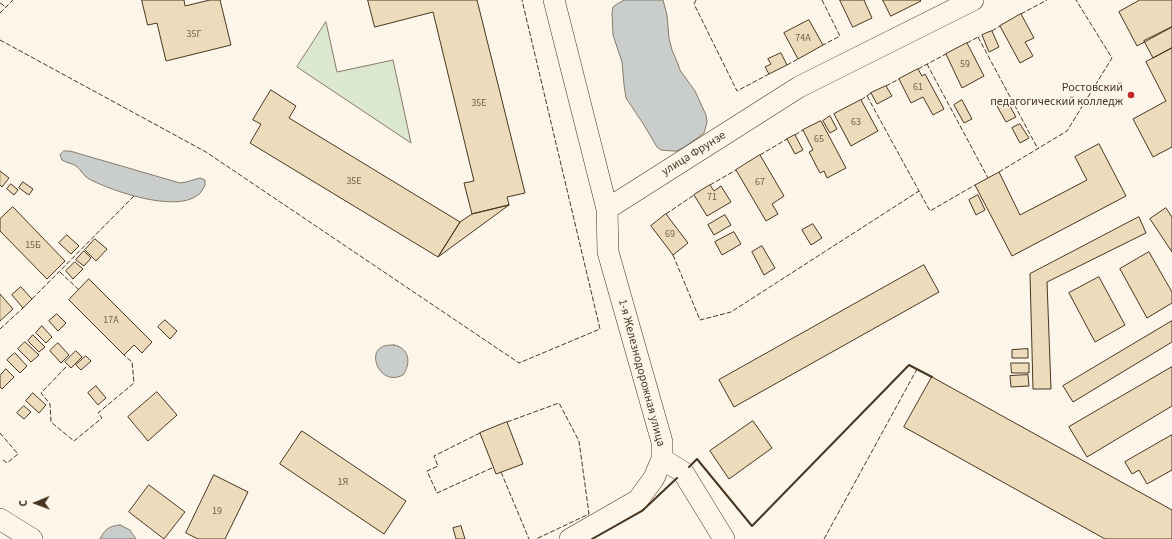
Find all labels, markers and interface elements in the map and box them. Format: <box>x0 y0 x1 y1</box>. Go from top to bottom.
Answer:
house number: 35Г <box>187 29 201 41</box>
house number: 74А <box>795 33 811 45</box>
house number: 59 <box>960 59 970 71</box>
place label: Ростовский педагогический колледж <box>990 81 1123 109</box>
house number: 61 <box>913 82 923 94</box>
marker: Ростовский педагогический колледж <box>1126 90 1136 100</box>
house number: 35Е <box>471 98 487 110</box>
house number: 63 <box>851 117 861 129</box>
street label: улица Фрунзе <box>659 129 729 179</box>
house number: 65 <box>814 134 824 146</box>
house number: 35Е <box>346 176 362 188</box>
house number: 67 <box>755 177 765 189</box>
house number: 71 <box>707 192 717 204</box>
house number: 69 <box>665 229 675 241</box>
house number: 15Б <box>25 240 41 252</box>
street label: 1-я Железнодорожная улица <box>614 298 668 448</box>
house number: 17А <box>103 315 119 327</box>
house number: 1Я <box>338 477 348 489</box>
north arrow <box>16 483 56 523</box>
text: С <box>16 500 31 507</box>
house number: 19 <box>212 506 222 518</box>

